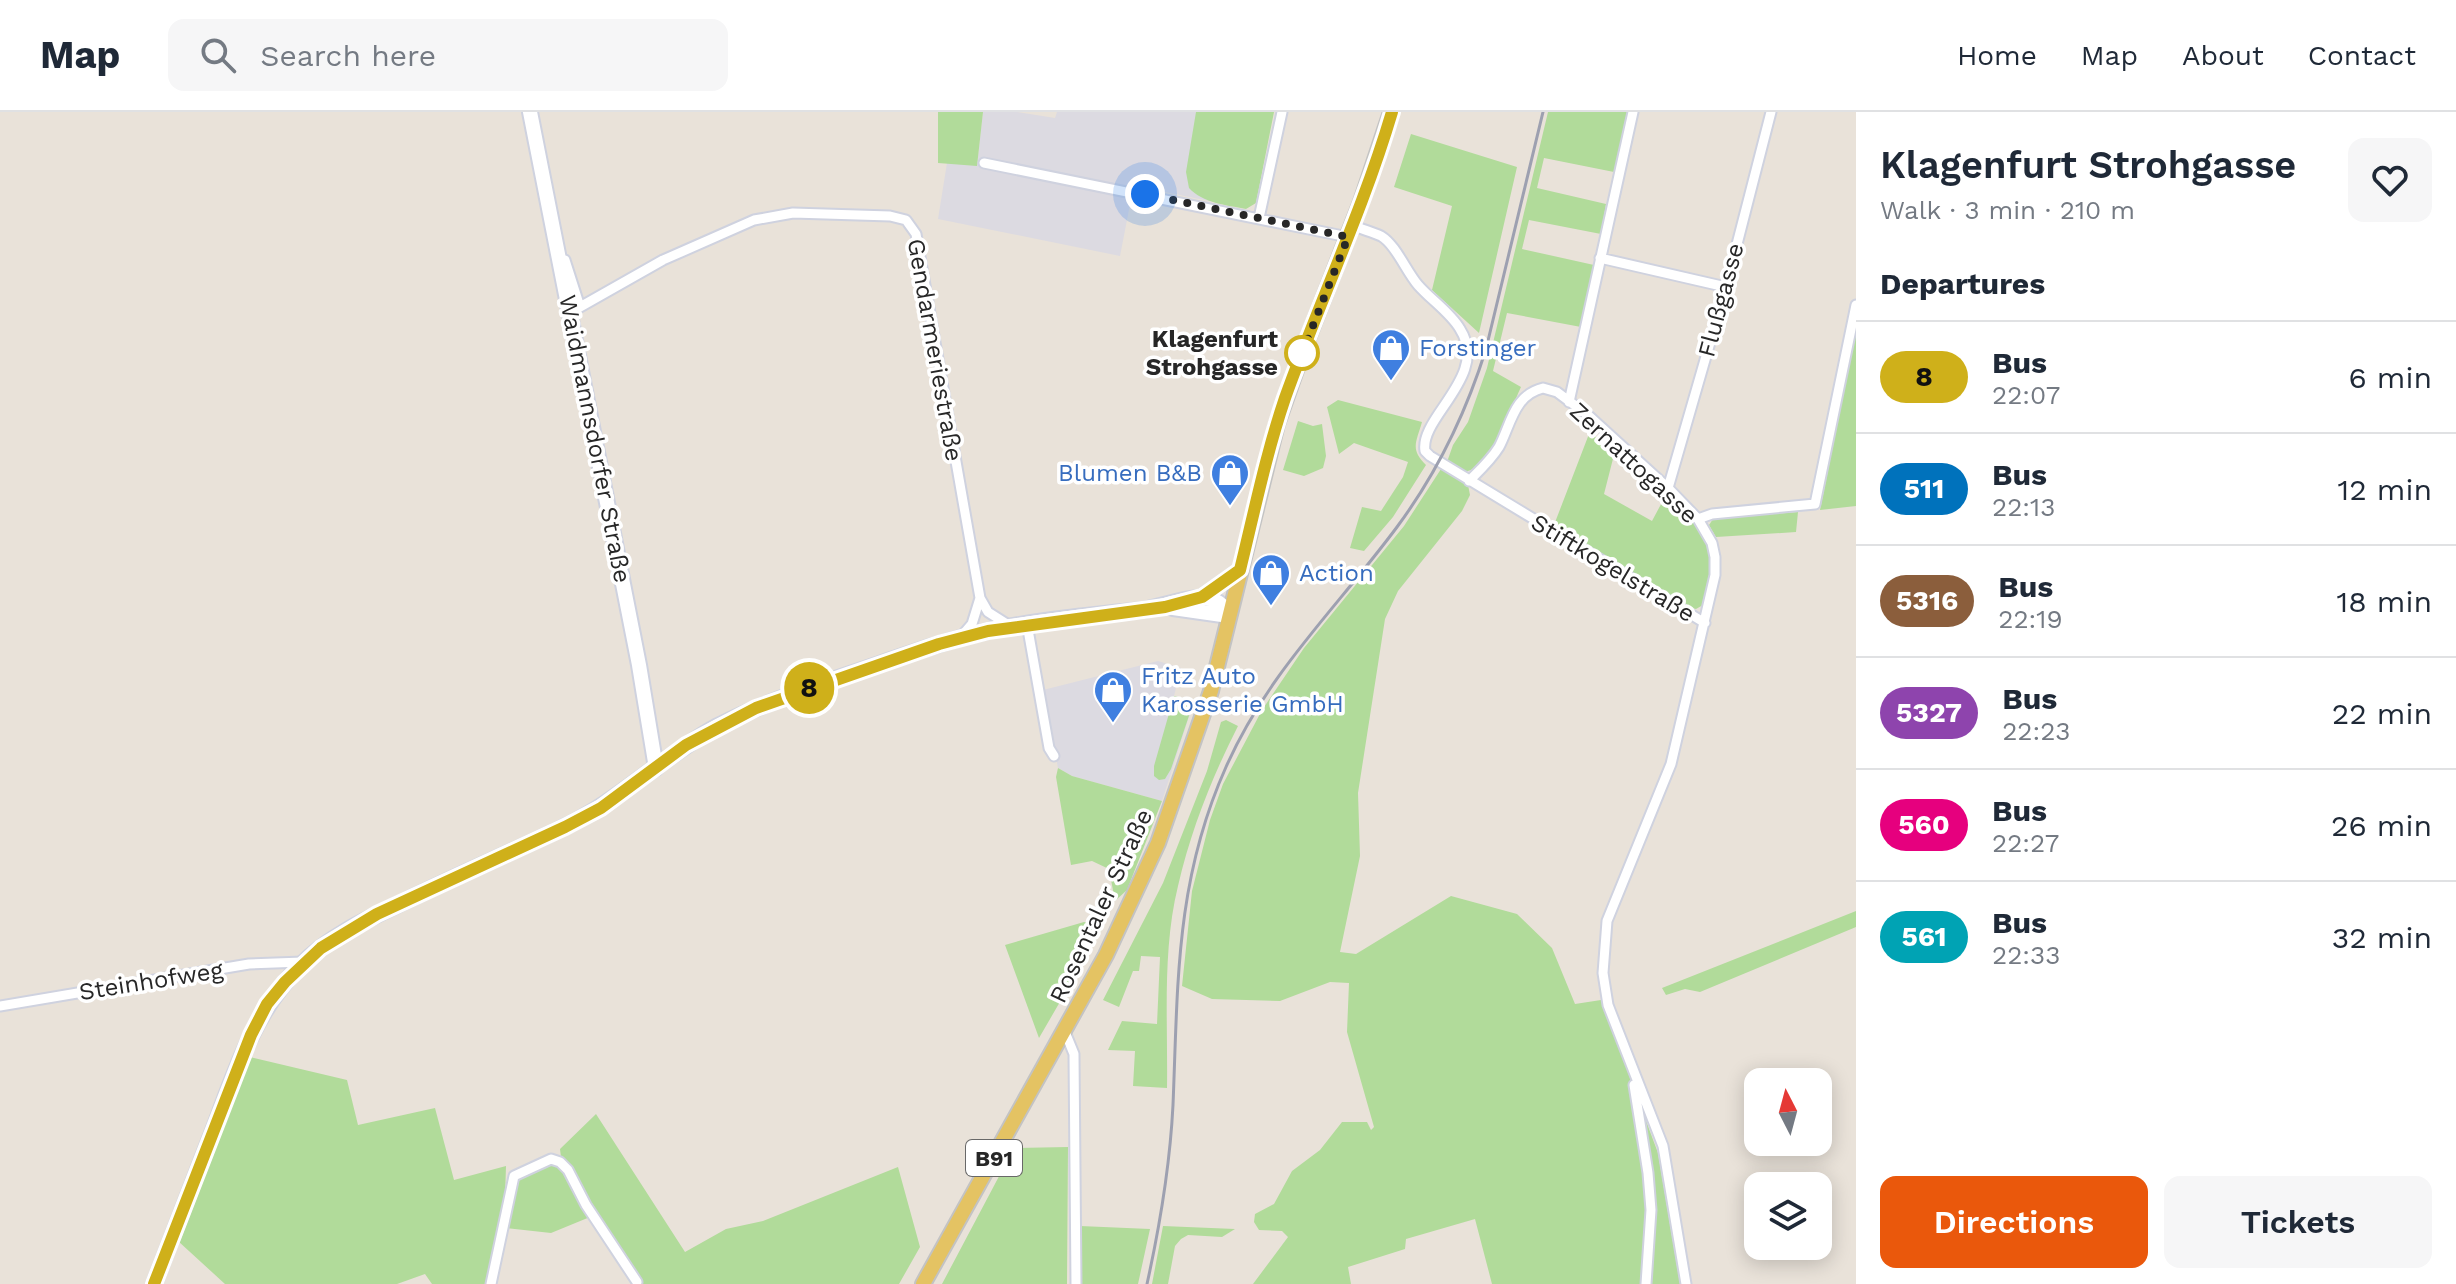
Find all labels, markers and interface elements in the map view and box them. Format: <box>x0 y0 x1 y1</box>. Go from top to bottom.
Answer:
search box <box>168 19 728 91</box>
text: Map <box>40 33 120 77</box>
icon: search <box>196 33 240 77</box>
text: Search here <box>260 38 436 73</box>
text: Home <box>1957 39 2037 72</box>
text: Map <box>2081 39 2138 72</box>
text: About <box>2182 39 2264 72</box>
text: Contact <box>2308 39 2416 72</box>
button: heart <box>2348 138 2432 222</box>
text: Klagenfurt Strohgasse <box>1880 143 2296 187</box>
your location <box>1125 174 1165 214</box>
text: Walk · 3 min · 210 m <box>1880 195 2135 225</box>
street label: Gendarmeriestraße <box>902 236 968 464</box>
street label: Flußgasse <box>1692 240 1750 360</box>
text: Departures <box>1880 266 2045 301</box>
street label: Waidmannsdorfer Straße <box>553 293 637 585</box>
place label: Klagenfurt Strohgasse <box>1146 325 1279 381</box>
shop icon: Forstinger <box>1370 327 1412 382</box>
place label: Forstinger <box>1419 334 1537 362</box>
marker: Klagenfurt Strohgasse <box>1285 336 1319 370</box>
text: Bus <box>1992 345 2047 380</box>
text: 8 <box>1915 360 1933 393</box>
text: 6 min <box>2348 360 2432 395</box>
text: 22:07 <box>1992 380 2060 410</box>
street label: Zernattogasse <box>1564 397 1704 529</box>
shop icon: Blumen B&B <box>1209 452 1251 507</box>
text: Bus <box>1992 457 2047 492</box>
place label: Blumen B&B <box>1058 459 1202 487</box>
text: 511 <box>1904 472 1944 505</box>
text: 12 min <box>2337 472 2432 507</box>
text: 22:13 <box>1992 492 2055 522</box>
street label: Stiftkogelstraße <box>1526 508 1700 628</box>
shop icon: Action <box>1250 552 1292 607</box>
place label: Action <box>1299 559 1374 587</box>
text: Bus <box>1998 569 2053 604</box>
text: 5316 <box>1896 584 1958 617</box>
text: 18 min <box>2336 584 2432 619</box>
text: 22:19 <box>1998 604 2062 634</box>
line badge: 8 <box>783 662 835 714</box>
place label: Fritz Auto Karosserie GmbH <box>1141 662 1344 718</box>
shop icon: Fritz Auto Karosserie GmbH <box>1092 669 1134 724</box>
text: 8 <box>800 671 818 704</box>
text: Bus <box>2002 681 2057 716</box>
text: 5327 <box>1896 696 1962 729</box>
text: 22 min <box>2332 696 2432 731</box>
text: 22:23 <box>2002 716 2070 746</box>
text: Bus <box>1992 793 2047 828</box>
street label: Rosentaler Straße <box>1044 805 1158 1007</box>
text: 560 <box>1898 808 1950 841</box>
text: 26 min <box>2331 808 2432 843</box>
text: 22:27 <box>1992 828 2059 858</box>
text: Bus <box>1992 905 2047 940</box>
text: 561 <box>1901 920 1947 953</box>
text: 32 min <box>2332 920 2432 955</box>
text: 22:33 <box>1992 940 2060 970</box>
street label: Steinhofweg <box>77 956 225 1006</box>
north arrow <box>1744 1068 1832 1156</box>
map controls <box>1744 1068 1832 1260</box>
road number: B91 <box>966 1140 1022 1176</box>
button: layers <box>1744 1172 1832 1260</box>
button: Directions <box>1880 1176 2148 1268</box>
button: Tickets <box>2164 1176 2432 1268</box>

